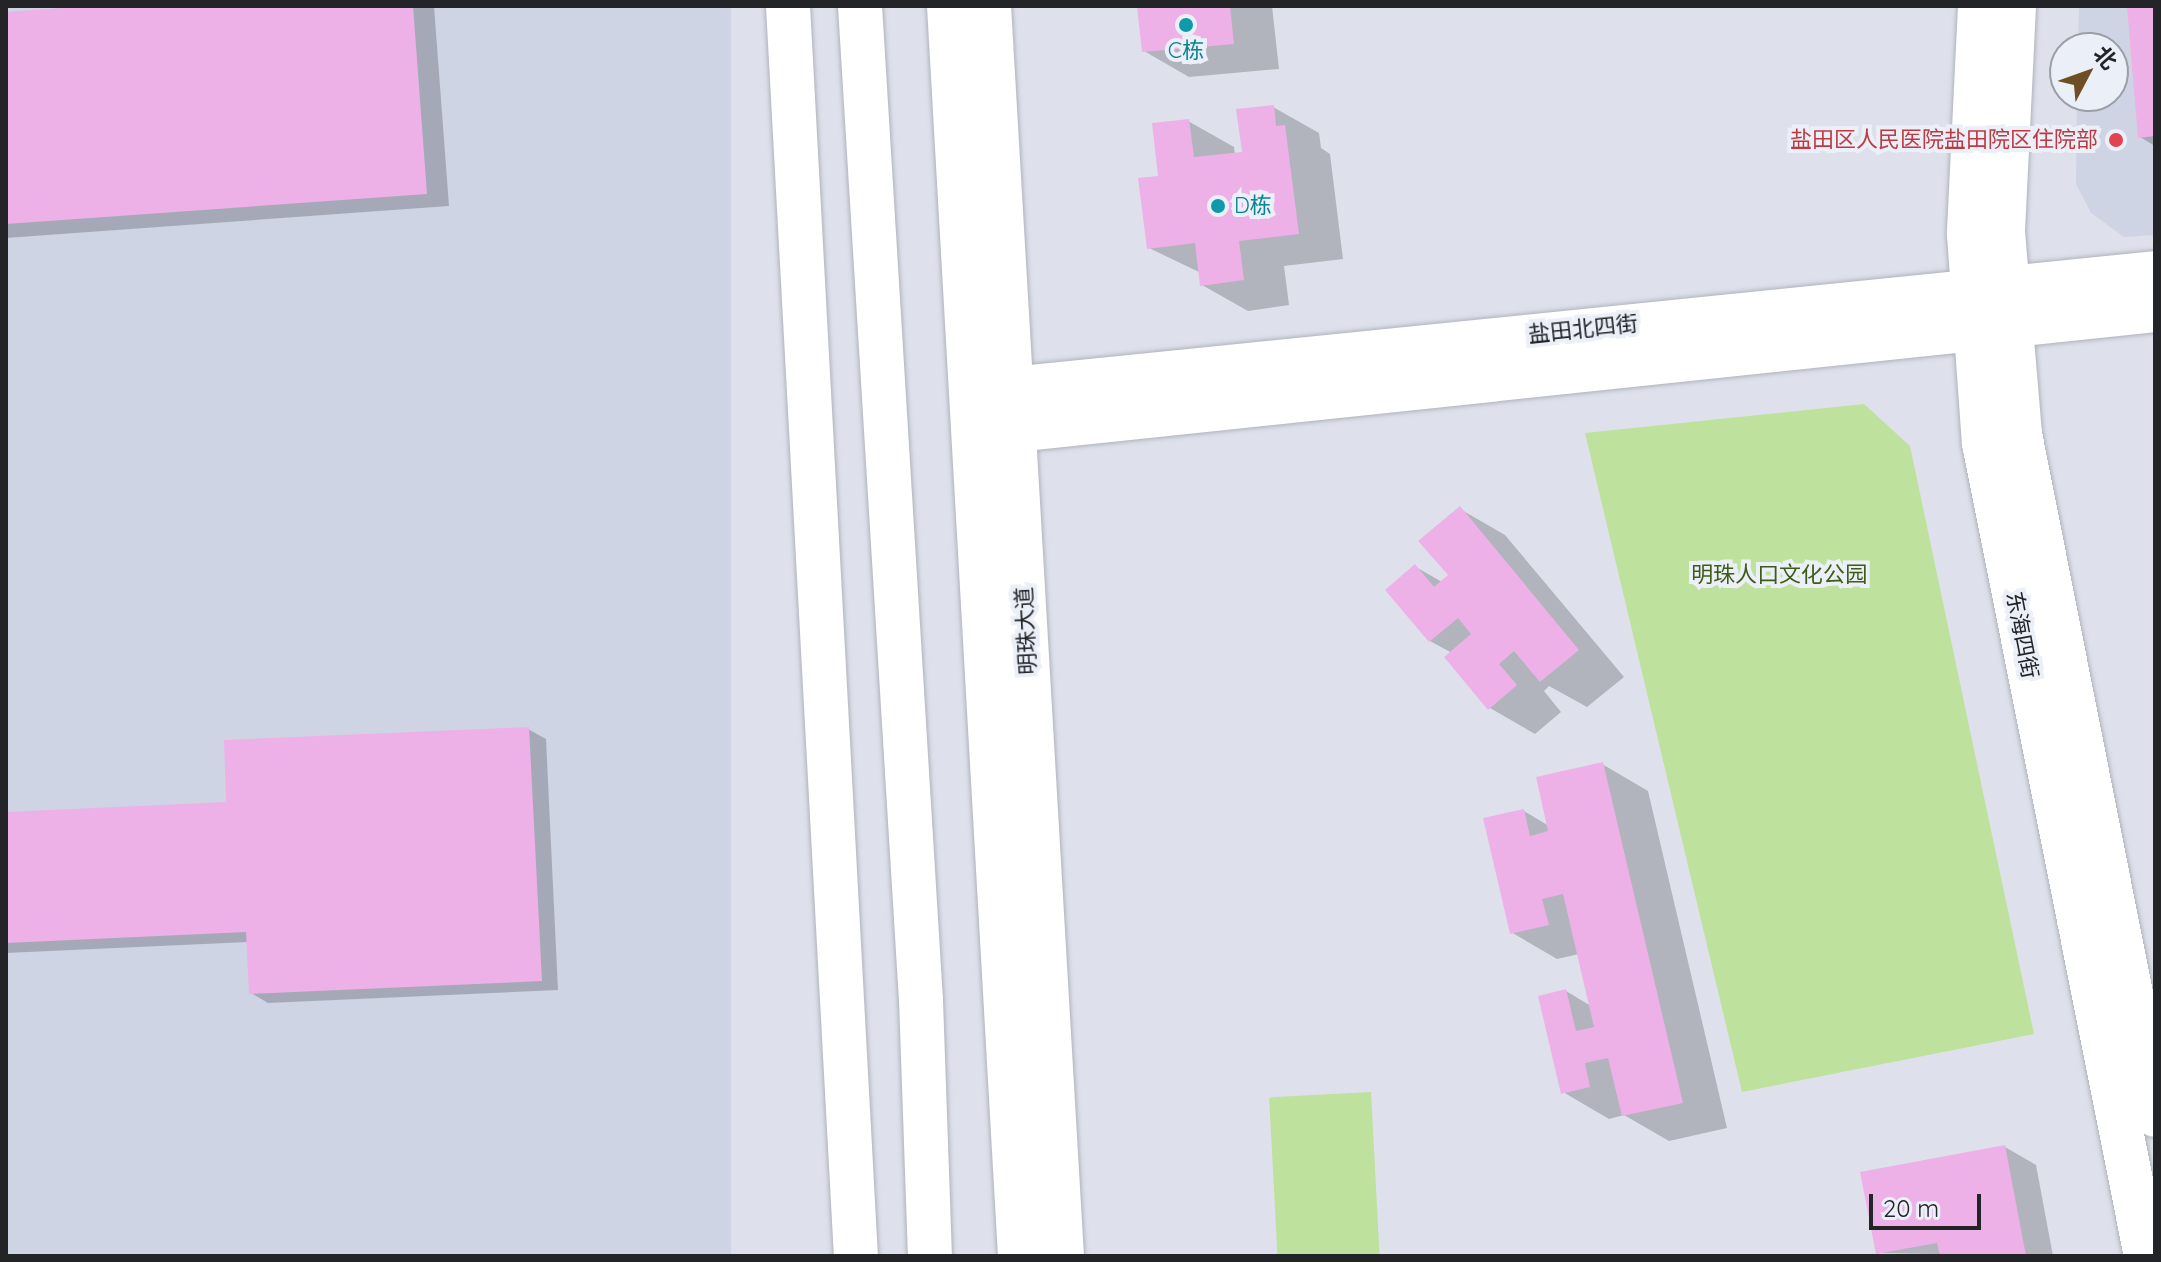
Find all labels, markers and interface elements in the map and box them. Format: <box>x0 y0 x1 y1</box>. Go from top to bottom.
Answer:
marker: C栋 <box>1177 16 1195 34</box>
north arrow <box>2049 32 2129 112</box>
place label: C栋 <box>1168 38 1204 64</box>
text: 北 <box>2088 40 2123 75</box>
place label: 盐田区人民医院盐田院区住院部 <box>1790 127 2098 153</box>
marker: 盐田区人民医院盐田院区住院部 <box>2105 129 2127 151</box>
place label: D栋 <box>1234 193 1272 219</box>
marker: D栋 <box>1209 197 1227 215</box>
street label: 盐田北四街 <box>1527 310 1639 348</box>
park label: 明珠人口文化公园 <box>1691 562 1867 588</box>
street label: 明珠大道 <box>1011 586 1041 676</box>
street label: 东海四街 <box>2001 589 2043 681</box>
scale bar <box>1873 1178 1985 1228</box>
text: 20 m <box>1883 1193 1939 1223</box>

